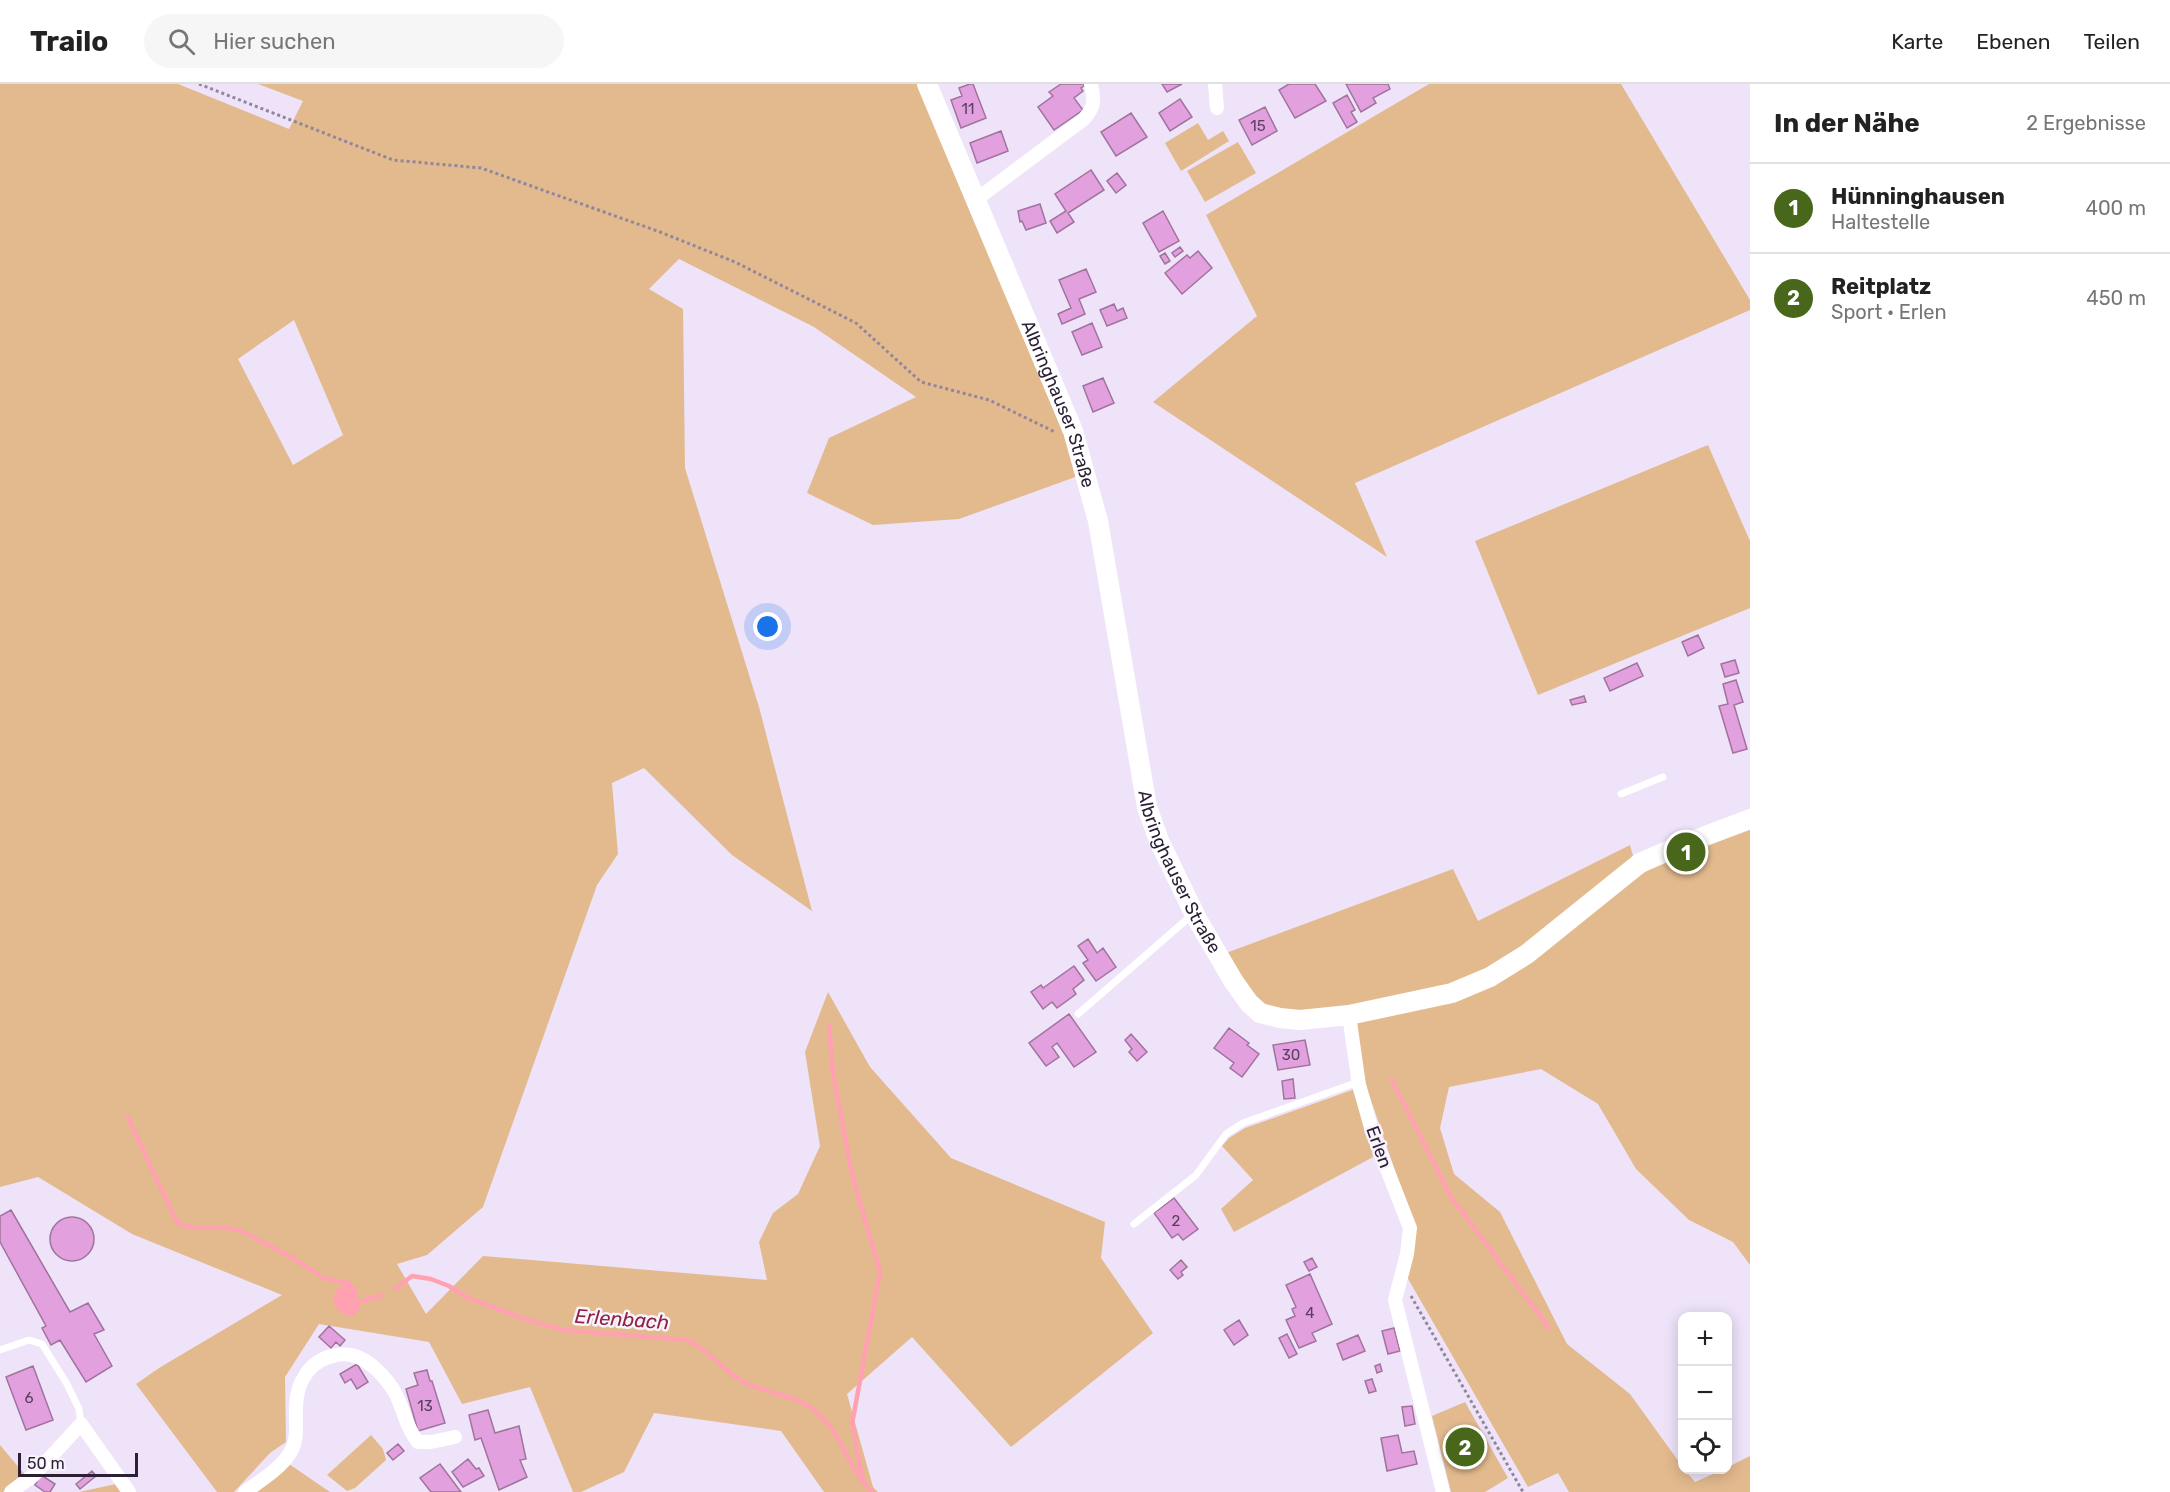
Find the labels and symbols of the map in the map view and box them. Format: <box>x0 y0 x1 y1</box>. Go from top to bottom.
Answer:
house number: 11 <box>962 100 974 118</box>
house number: 15 <box>1250 117 1266 135</box>
street label: Albringhauser Straße <box>1017 317 1099 490</box>
your location <box>753 612 782 641</box>
street label: Albringhauser Straße <box>1133 789 1226 957</box>
pin: 1 <box>1666 830 1706 874</box>
house number: 30 <box>1282 1046 1300 1064</box>
street label: Erlen <box>1361 1123 1397 1171</box>
house number: 2 <box>1172 1212 1181 1230</box>
water label: Erlenbach <box>574 1304 670 1334</box>
house number: 4 <box>1305 1304 1315 1322</box>
house number: 6 <box>24 1389 34 1407</box>
house number: 13 <box>417 1397 433 1415</box>
pin: 2 <box>1446 1424 1484 1470</box>
scale bar <box>18 1450 138 1478</box>

